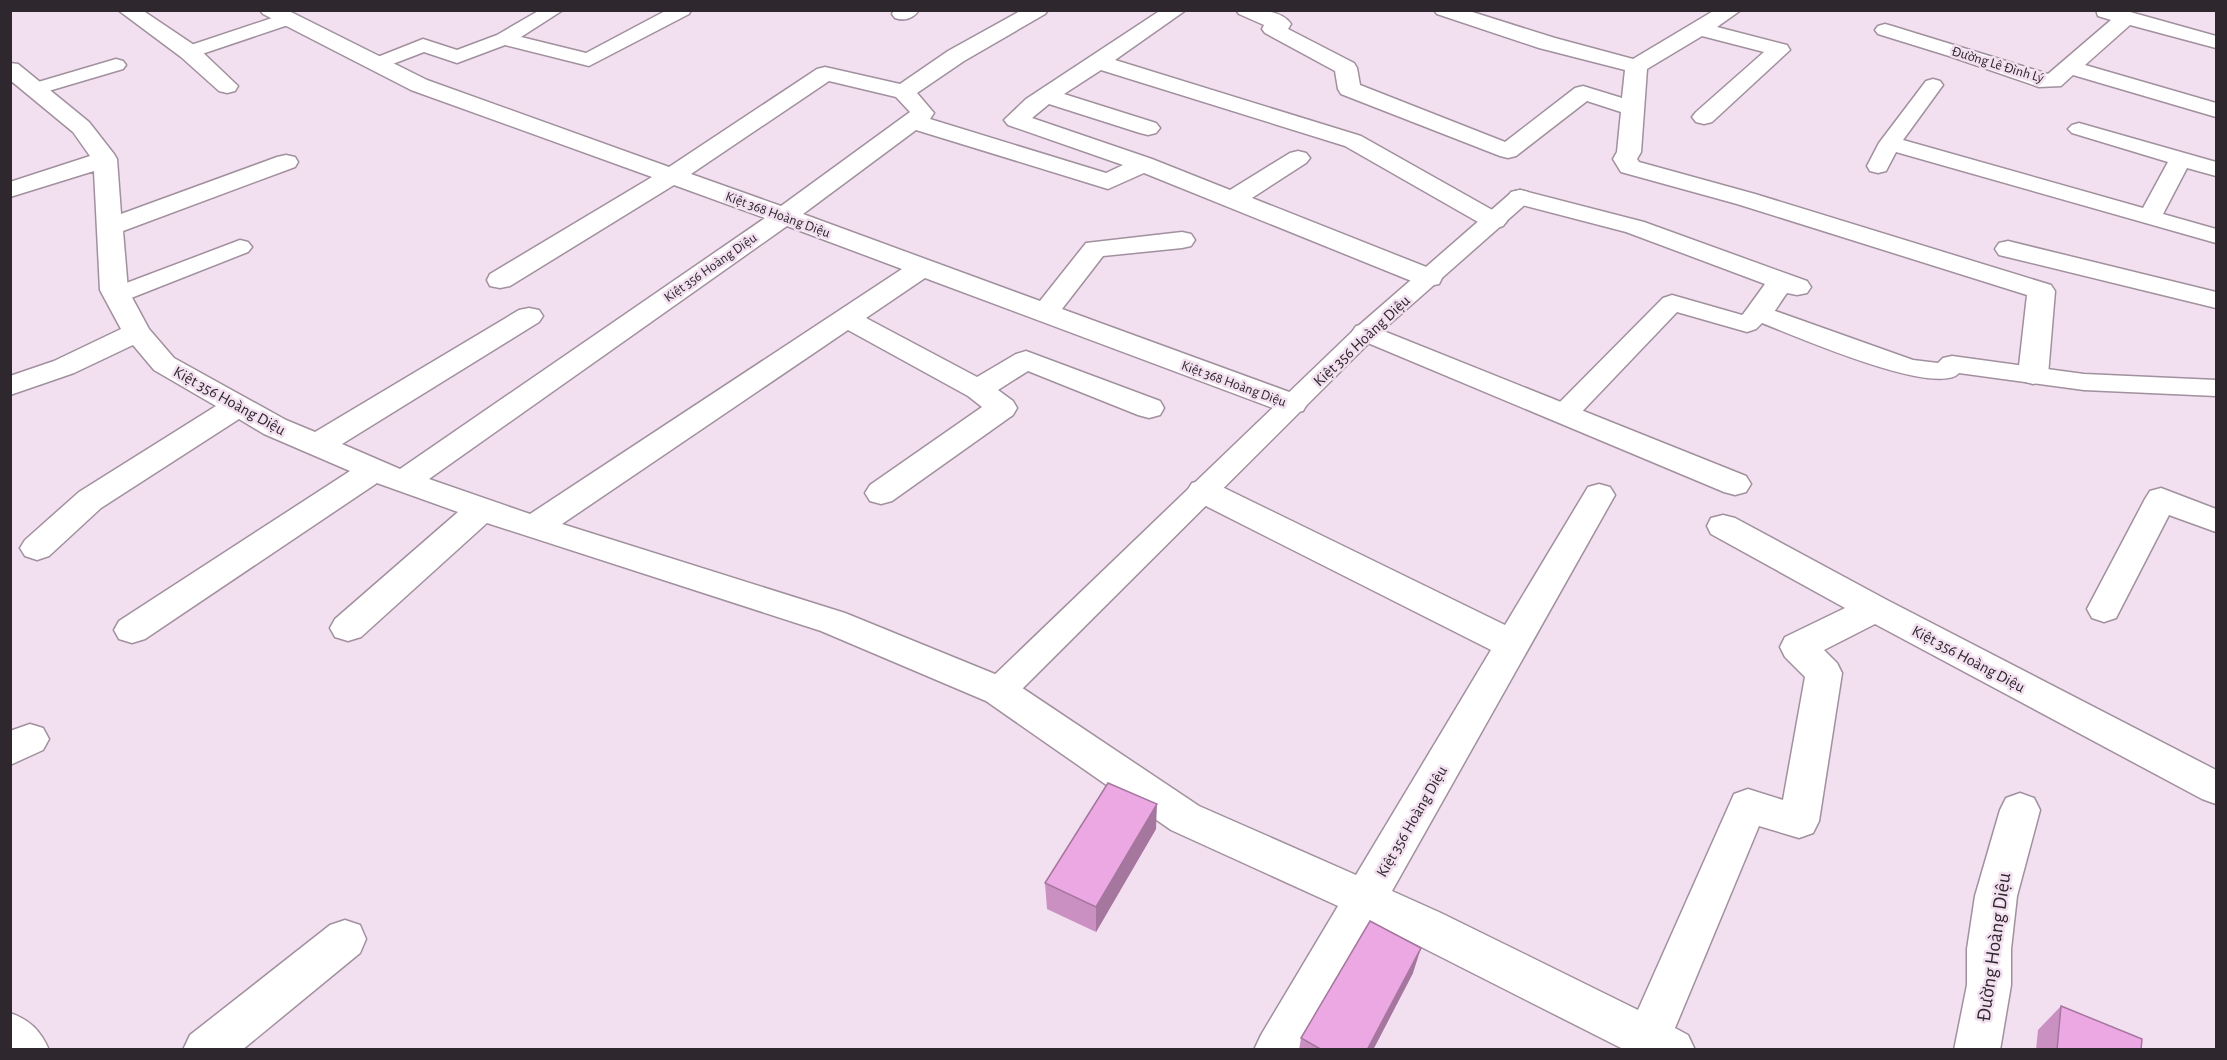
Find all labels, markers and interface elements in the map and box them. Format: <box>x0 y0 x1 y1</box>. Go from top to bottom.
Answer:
street label: Đường Lê Đình Lý <box>1950 44 2045 86</box>
street label: Kiệt 368 Hoàng Diệu <box>723 189 832 240</box>
street label: Kiệt 356 Hoàng Diệu <box>662 231 760 305</box>
street label: Kiệt 356 Hoàng Diệu <box>1310 292 1413 389</box>
street label: Kiệt 368 Hoàng Diệu <box>1179 358 1288 409</box>
street label: Kiệt 356 Hoàng Diệu <box>171 363 288 438</box>
street label: Kiệt 356 Hoàng Diệu <box>1909 622 2028 695</box>
street label: Kiệt 356 Hoàng Diệu <box>1374 763 1450 880</box>
street label: Đường Hoàng Diệu <box>1974 872 2014 1023</box>

